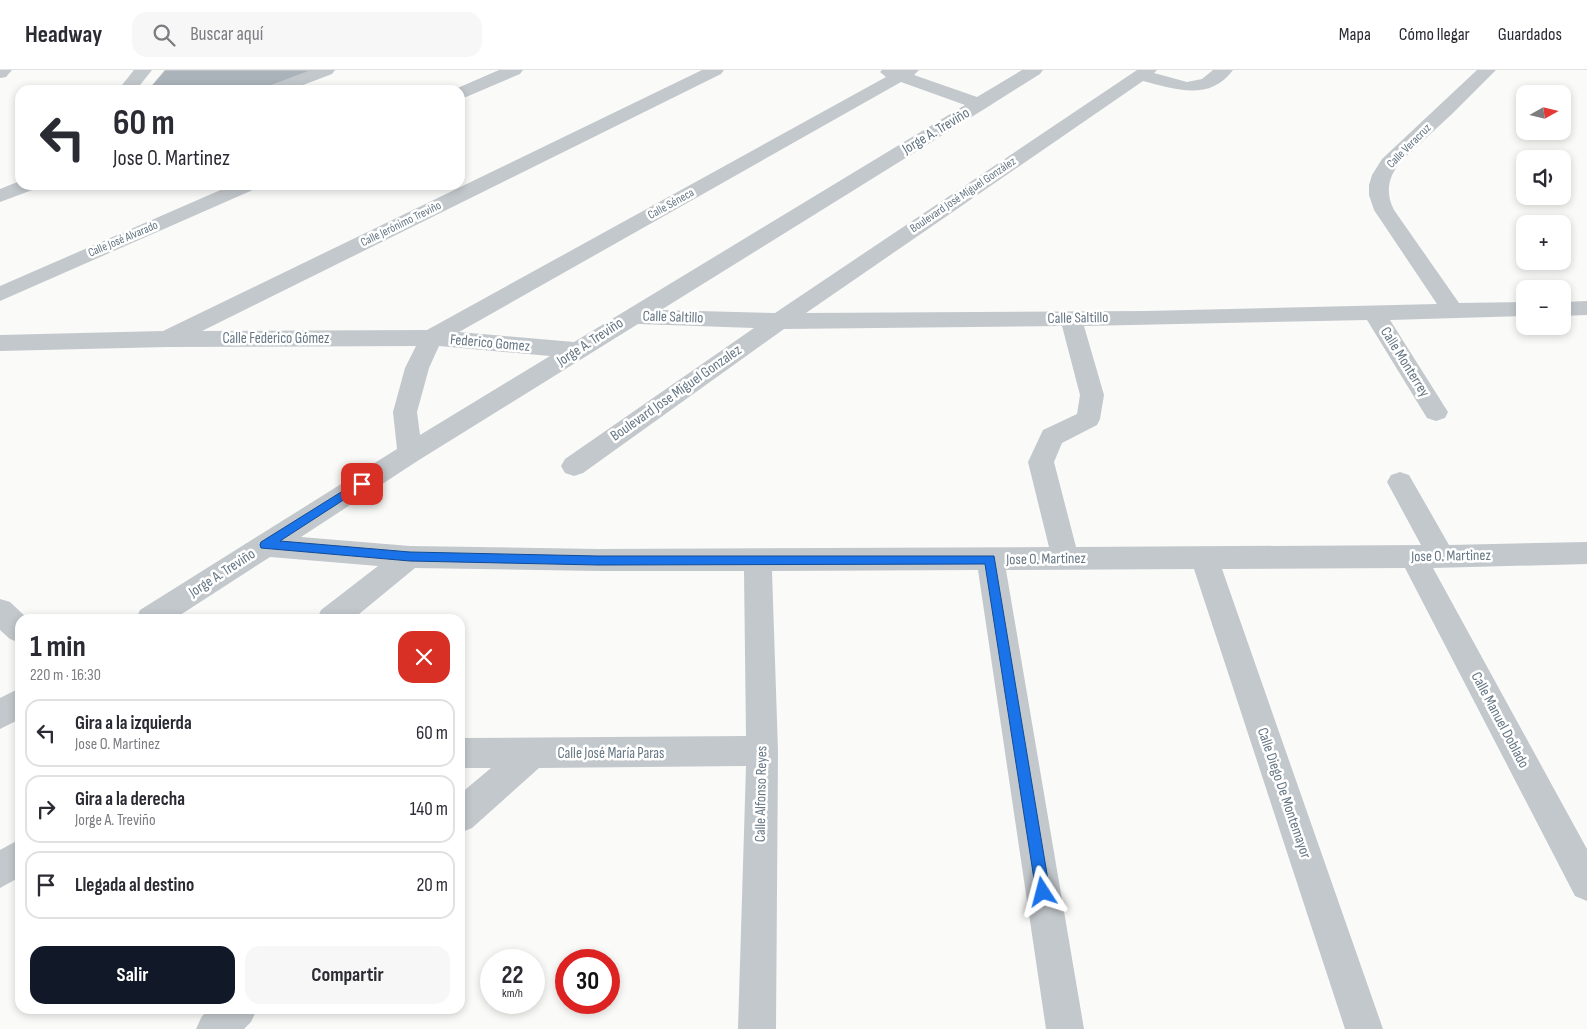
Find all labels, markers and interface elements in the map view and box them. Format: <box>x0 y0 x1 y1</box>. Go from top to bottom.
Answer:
search box <box>132 12 482 57</box>
text: Headway <box>25 20 102 49</box>
icon: search <box>150 21 178 49</box>
text: Buscar aquí <box>190 23 263 46</box>
text: Mapa <box>1339 24 1371 45</box>
text: Cómo llegar <box>1399 24 1470 45</box>
text: Guardados <box>1498 24 1562 45</box>
north arrow <box>1516 85 1571 140</box>
map controls <box>1516 85 1571 335</box>
text: 60 m <box>113 102 175 145</box>
street label: Jorge A. Treviño <box>898 103 973 159</box>
icon: left <box>30 105 95 170</box>
street label: Calle Veracruz <box>1384 120 1435 171</box>
text: Jose O. Martinez <box>113 145 230 172</box>
button: sound <box>1516 150 1571 205</box>
street label: Boulevard José Miguel González <box>907 154 1019 236</box>
street label: Calle Séneca <box>645 185 697 223</box>
street label: Calle Jerónimo Treviño <box>358 198 444 250</box>
button: + <box>1516 215 1571 270</box>
street label: Calle José Alvarado <box>86 218 160 260</box>
button: − <box>1516 280 1571 335</box>
street label: Calle Saltillo <box>642 306 704 328</box>
street label: Calle Saltillo <box>1047 308 1109 328</box>
street label: Jorge A. Treviño <box>552 313 627 371</box>
street label: Calle Monterrey <box>1376 323 1434 401</box>
street label: Calle Federico Gómez <box>222 329 330 348</box>
street label: Federico Gomez <box>449 330 531 356</box>
street label: Boulevard Jose Miguel Gonzalez <box>607 340 746 445</box>
pin <box>341 463 383 505</box>
icon: arrive <box>348 470 376 498</box>
street label: Jorge A. Treviño <box>184 544 259 602</box>
street label: Jose O. Martinez <box>1410 546 1492 566</box>
street label: Jose O. Martinez <box>1005 549 1087 569</box>
text: 1 min <box>30 629 86 665</box>
button: close <box>398 631 450 683</box>
text: 220 m · 16:30 <box>30 666 101 685</box>
street label: Calle Manuel Doblado <box>1467 669 1533 771</box>
text: Gira a la izquierda <box>75 712 192 735</box>
icon: left <box>32 719 60 747</box>
text: 60 m <box>416 722 448 745</box>
street label: Calle Diego De Montemayor <box>1253 725 1316 862</box>
text: Jose O. Martinez <box>75 735 160 754</box>
street label: Calle José María Paras <box>558 744 664 763</box>
street label: Calle Alfonso Reyes <box>751 746 771 842</box>
text: Gira a la derecha <box>75 788 185 811</box>
icon: right <box>32 795 60 823</box>
text: 140 m <box>410 798 448 821</box>
text: Jorge A. Treviño <box>75 811 156 830</box>
position arrow <box>1016 865 1068 917</box>
icon: arrive <box>32 871 60 899</box>
text: Llegada al destino <box>75 874 194 897</box>
text: 20 m <box>416 874 448 897</box>
button: Salir <box>30 946 235 1004</box>
button: Compartir <box>245 946 450 1004</box>
speed limit sign: 30 <box>555 949 620 1014</box>
text: 22 <box>502 960 523 991</box>
text: km/h <box>502 986 523 1001</box>

